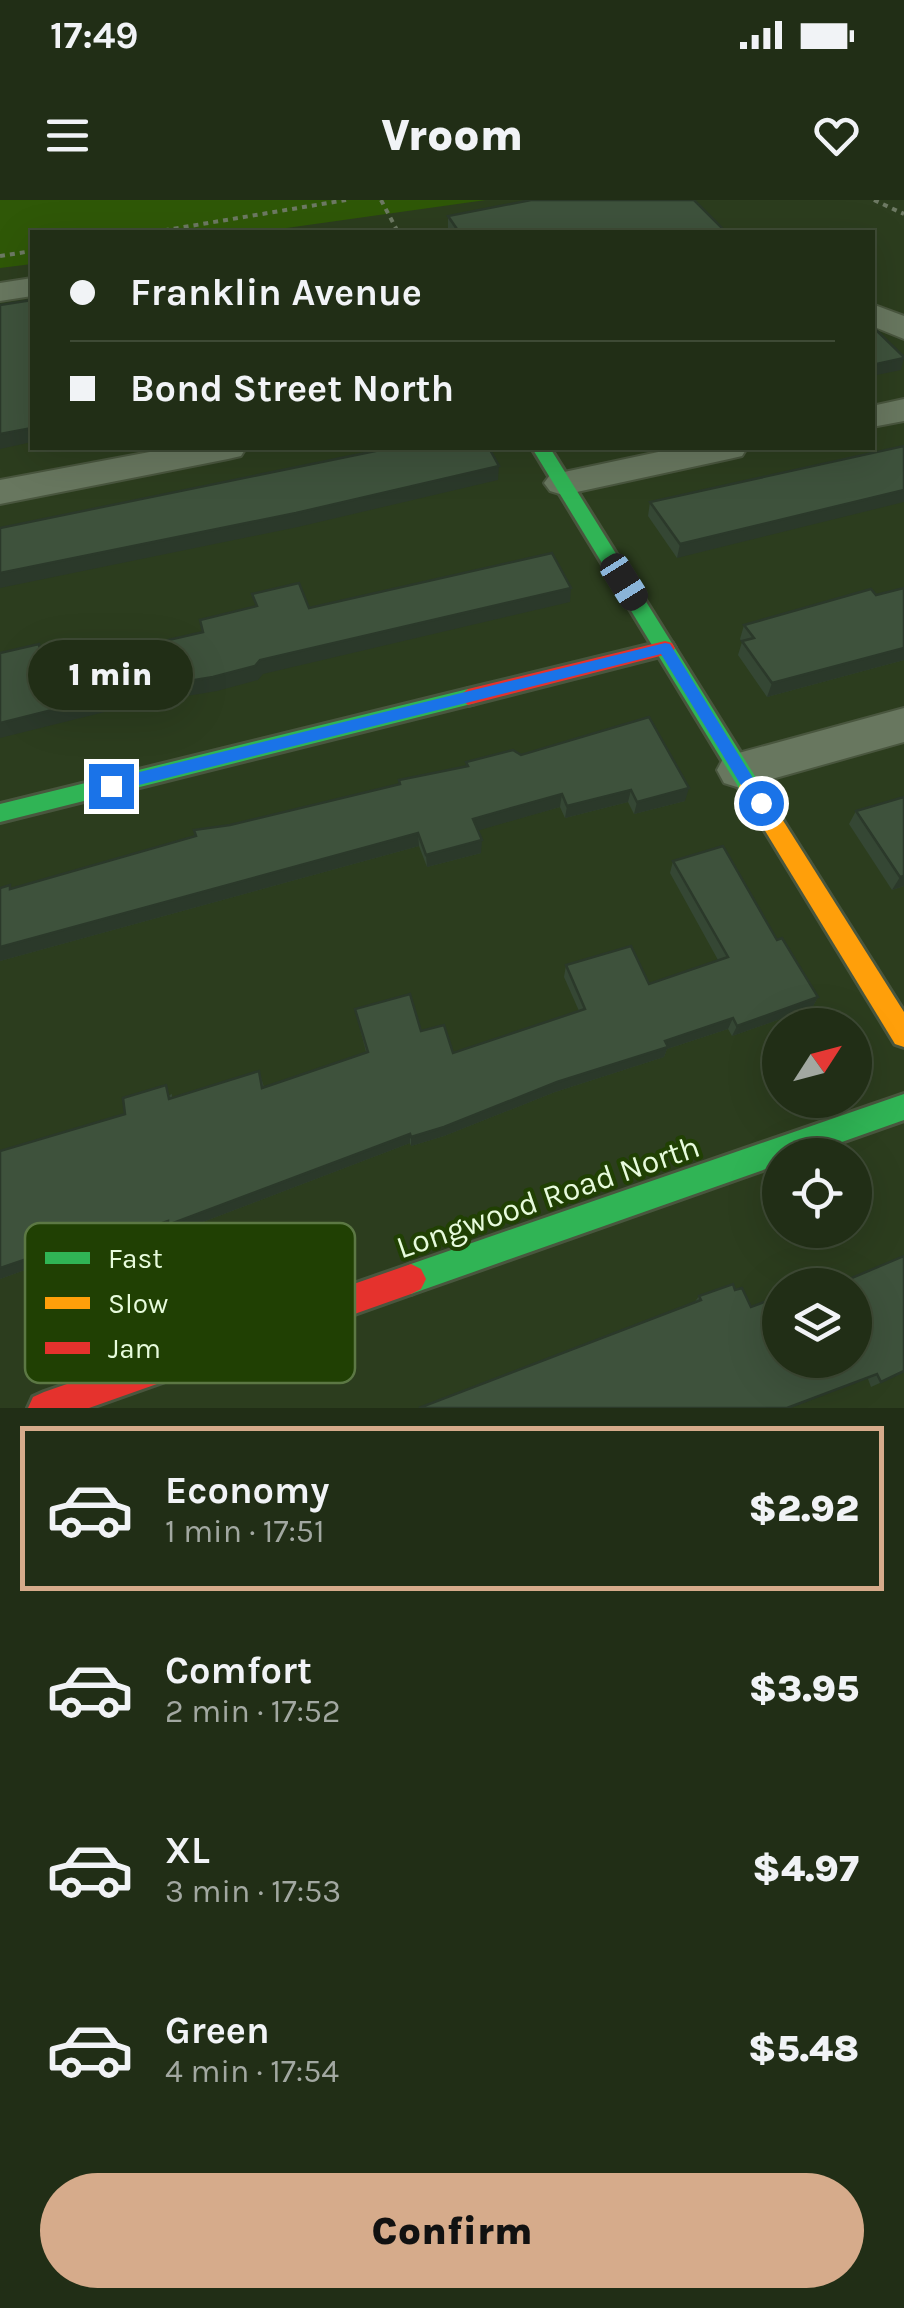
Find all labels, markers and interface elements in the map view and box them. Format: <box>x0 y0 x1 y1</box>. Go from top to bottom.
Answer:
text: 17:49 <box>50 13 138 58</box>
icon: menu <box>40 108 95 163</box>
icon: heart <box>809 108 864 163</box>
text: Vroom <box>381 109 523 161</box>
text: Franklin Avenue <box>130 270 422 315</box>
text: Bond Street North <box>130 366 454 411</box>
car <box>595 549 653 615</box>
callout: 1 min <box>28 641 194 711</box>
text: 1 min <box>69 656 152 693</box>
route end <box>89 764 134 809</box>
route start <box>739 781 784 826</box>
north arrow <box>762 1008 872 1118</box>
map controls <box>762 1008 872 1378</box>
street label: Longwood Road North <box>392 1128 704 1266</box>
button: locate <box>762 1138 872 1248</box>
legend <box>25 1223 355 1383</box>
text: Fast <box>108 1242 163 1275</box>
button: layers <box>762 1268 872 1378</box>
text: Slow <box>108 1287 168 1320</box>
text: Jam <box>108 1332 161 1365</box>
icon: car <box>45 1464 135 1554</box>
text: Economy <box>165 1468 329 1513</box>
text: $2.92 <box>748 1486 859 1531</box>
text: 1 min · 17:51 <box>165 1513 325 1550</box>
icon: car <box>45 1644 135 1734</box>
text: Comfort <box>165 1648 312 1693</box>
text: $3.95 <box>749 1666 859 1711</box>
text: 2 min · 17:52 <box>165 1693 340 1730</box>
icon: car <box>45 1824 135 1914</box>
text: XL <box>165 1828 210 1873</box>
text: $4.97 <box>752 1846 859 1891</box>
text: 3 min · 17:53 <box>165 1873 341 1910</box>
icon: car <box>45 2004 135 2094</box>
text: Green <box>165 2008 270 2053</box>
text: $5.48 <box>748 2026 859 2071</box>
text: 4 min · 17:54 <box>165 2053 339 2090</box>
button: Confirm <box>40 2173 864 2288</box>

